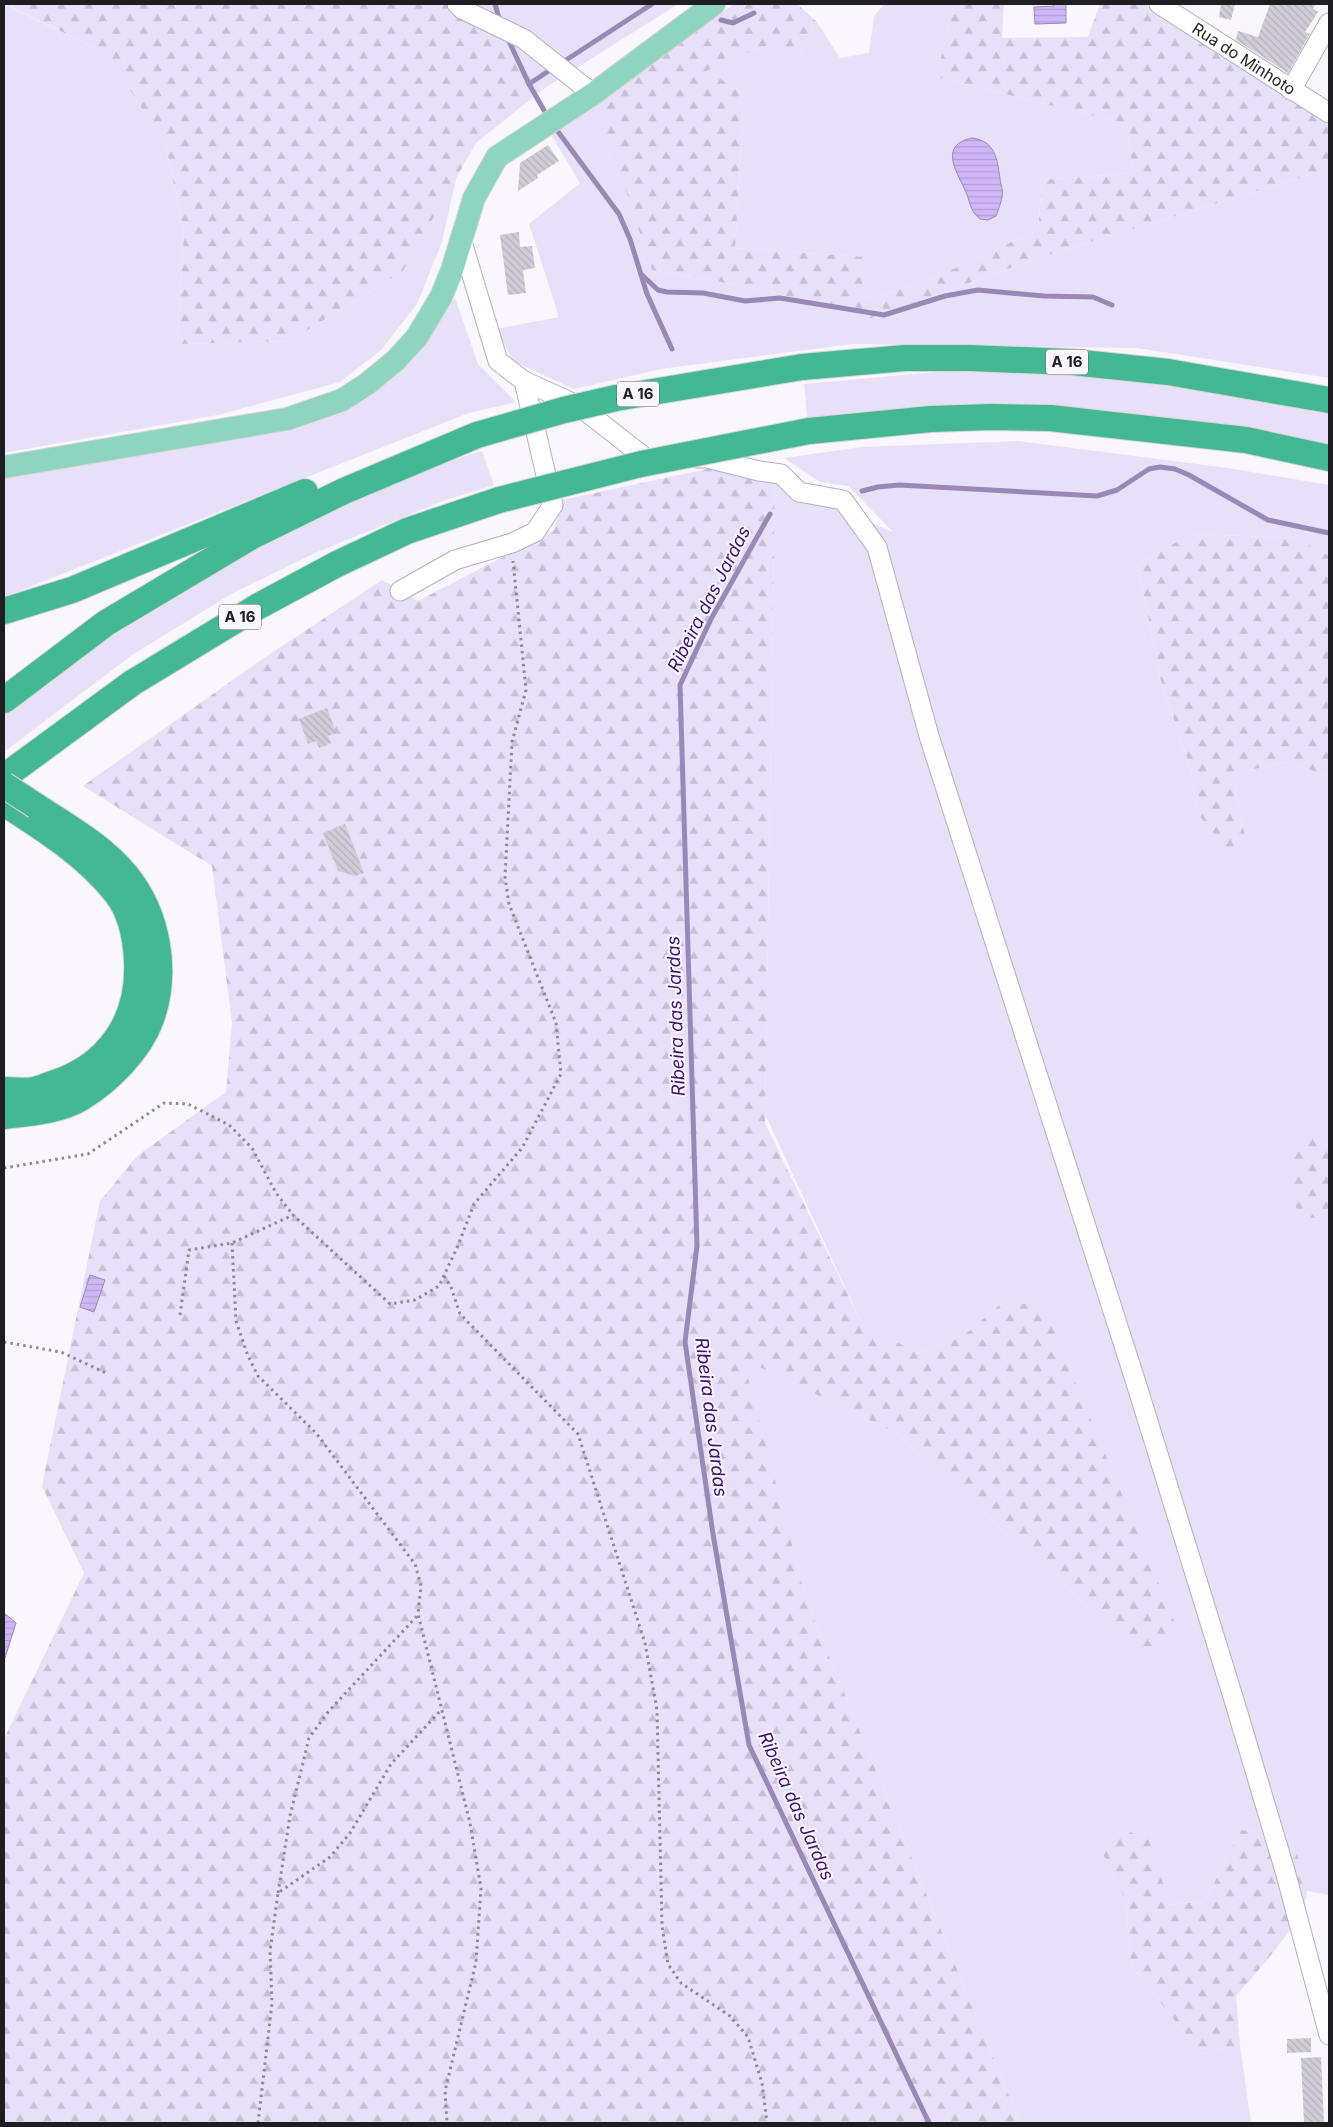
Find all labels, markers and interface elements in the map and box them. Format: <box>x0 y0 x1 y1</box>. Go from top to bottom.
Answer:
street label: Rua do Minhoto <box>1189 18 1299 99</box>
road number: A 16 <box>1046 350 1088 374</box>
road number: A 16 <box>617 382 659 406</box>
water label: Ribeira das Jardas <box>663 523 754 675</box>
road number: A 16 <box>219 604 261 630</box>
water label: Ribeira das Jardas <box>662 936 689 1096</box>
water label: Ribeira das Jardas <box>691 1336 732 1498</box>
water label: Ribeira das Jardas <box>754 1728 839 1883</box>

